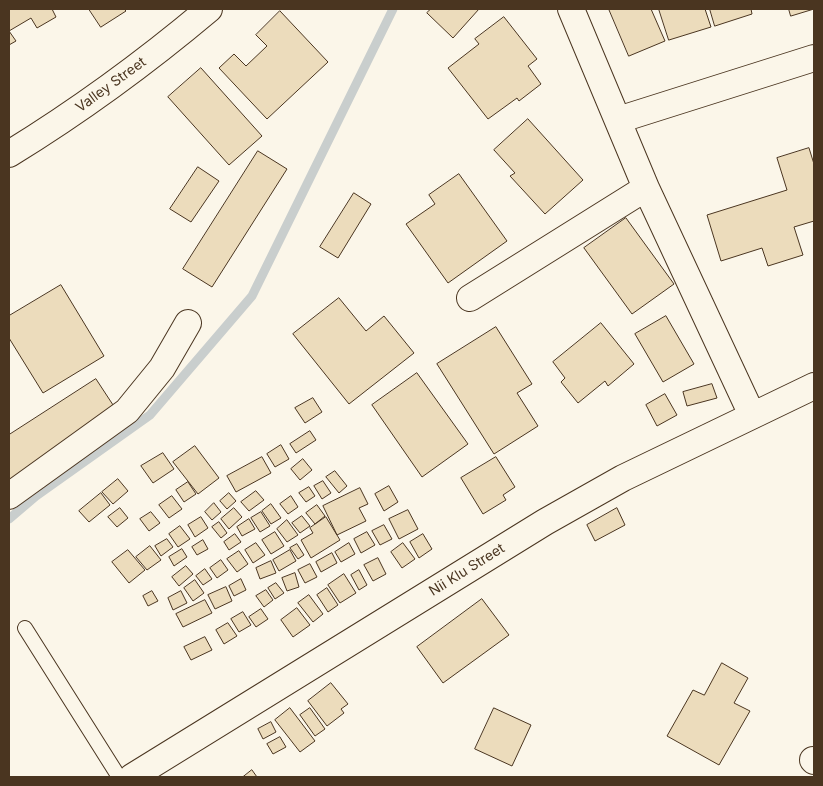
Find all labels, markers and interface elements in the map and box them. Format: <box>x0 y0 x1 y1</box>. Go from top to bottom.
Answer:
street label: Valley Street <box>73 54 149 116</box>
street label: Nii Klu Street <box>426 540 508 600</box>

